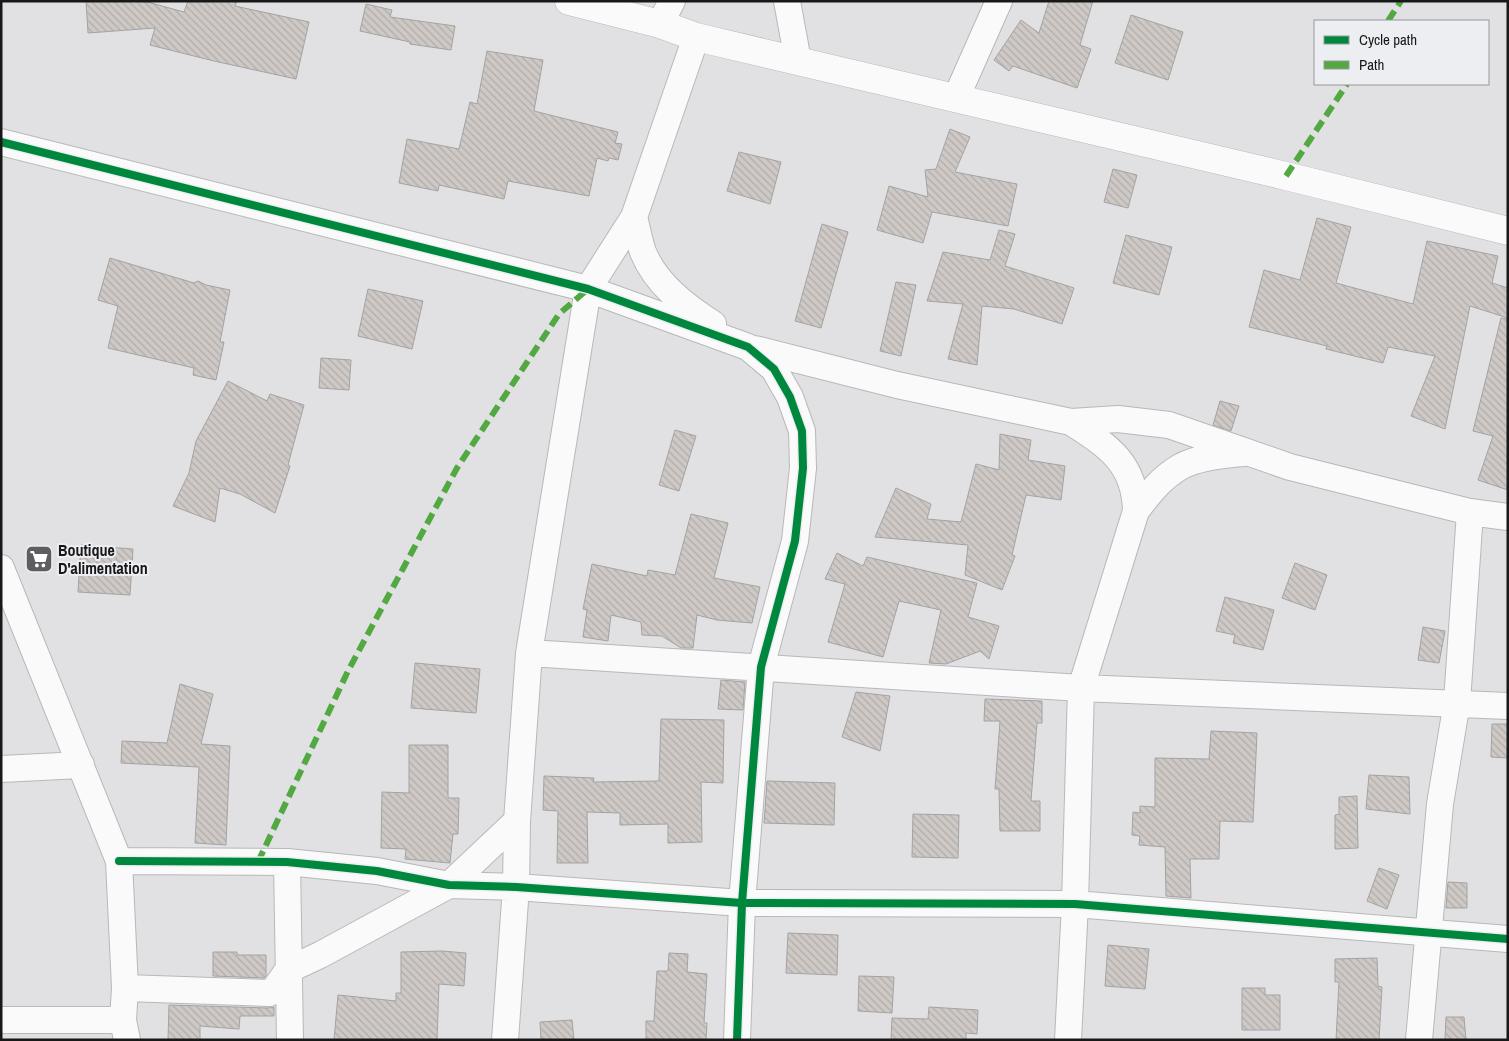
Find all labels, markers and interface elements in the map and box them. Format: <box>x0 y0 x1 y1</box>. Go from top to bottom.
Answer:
legend <box>1314 20 1489 85</box>
text: Cycle path <box>1359 29 1417 50</box>
text: Path <box>1359 54 1384 75</box>
place label: Boutique D'alimentation <box>58 539 148 579</box>
supermarket icon: Boutique D'alimentation <box>24 544 54 574</box>

